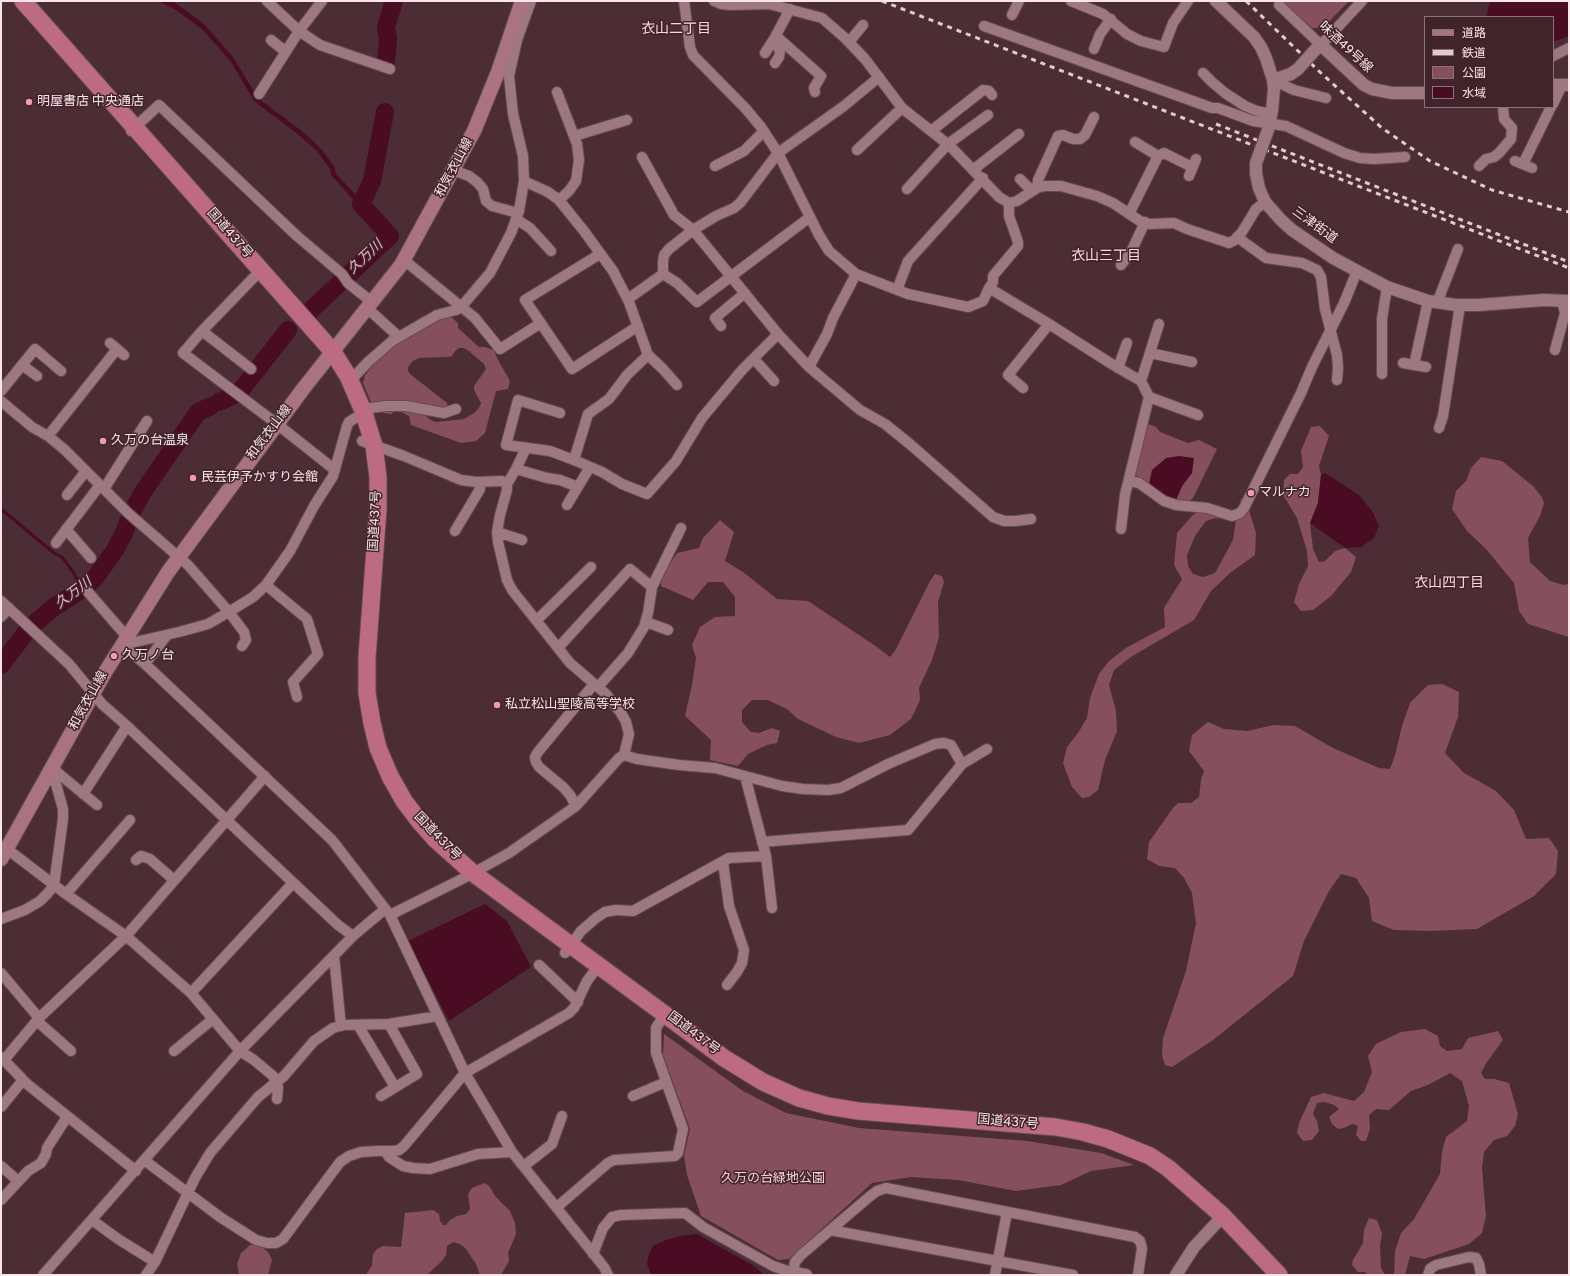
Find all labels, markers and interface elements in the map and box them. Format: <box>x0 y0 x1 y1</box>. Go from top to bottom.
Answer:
legend <box>1424 16 1554 108</box>
street label: 味酒49号線 <box>1315 19 1375 77</box>
district label: 衣山二丁目 <box>641 22 711 38</box>
text: 道路 <box>1462 26 1486 42</box>
text: 鉄道 <box>1462 46 1486 62</box>
text: 公園 <box>1462 66 1486 82</box>
text: 水域 <box>1462 86 1486 102</box>
place label: 明屋書店 中央通店 <box>37 94 144 110</box>
marker: 明屋書店 中央通店 <box>24 97 34 107</box>
street label: 和気衣山線 <box>433 136 477 200</box>
street label: 三津街道 <box>1288 204 1340 248</box>
street label: 国道437号 <box>203 206 255 262</box>
water label: 久万川 <box>345 238 387 278</box>
district label: 衣山三丁目 <box>1071 249 1141 265</box>
street label: 和気衣山線 <box>244 402 296 464</box>
place label: 久万の台温泉 <box>111 433 189 449</box>
marker: 久万の台温泉 <box>98 436 108 446</box>
place label: 民芸伊予かすり会館 <box>201 470 318 486</box>
marker: 民芸伊予かすり会館 <box>188 473 198 483</box>
place label: マルナカ <box>1259 485 1311 501</box>
marker: マルナカ <box>1246 488 1256 498</box>
street label: 国道437号 <box>367 490 385 552</box>
water label: 久万川 <box>52 575 96 613</box>
district label: 衣山四丁目 <box>1414 576 1484 592</box>
place label: 久万ノ台 <box>122 648 174 664</box>
marker: 久万ノ台 <box>109 651 119 661</box>
street label: 和気衣山線 <box>66 669 112 733</box>
place label: 私立松山聖陵高等学校 <box>505 697 635 713</box>
marker: 私立松山聖陵高等学校 <box>492 700 502 710</box>
street label: 国道437号 <box>410 809 464 865</box>
street label: 国道437号 <box>664 1009 722 1059</box>
street label: 国道437号 <box>977 1113 1039 1133</box>
park label: 久万の台緑地公園 <box>721 1171 825 1187</box>

